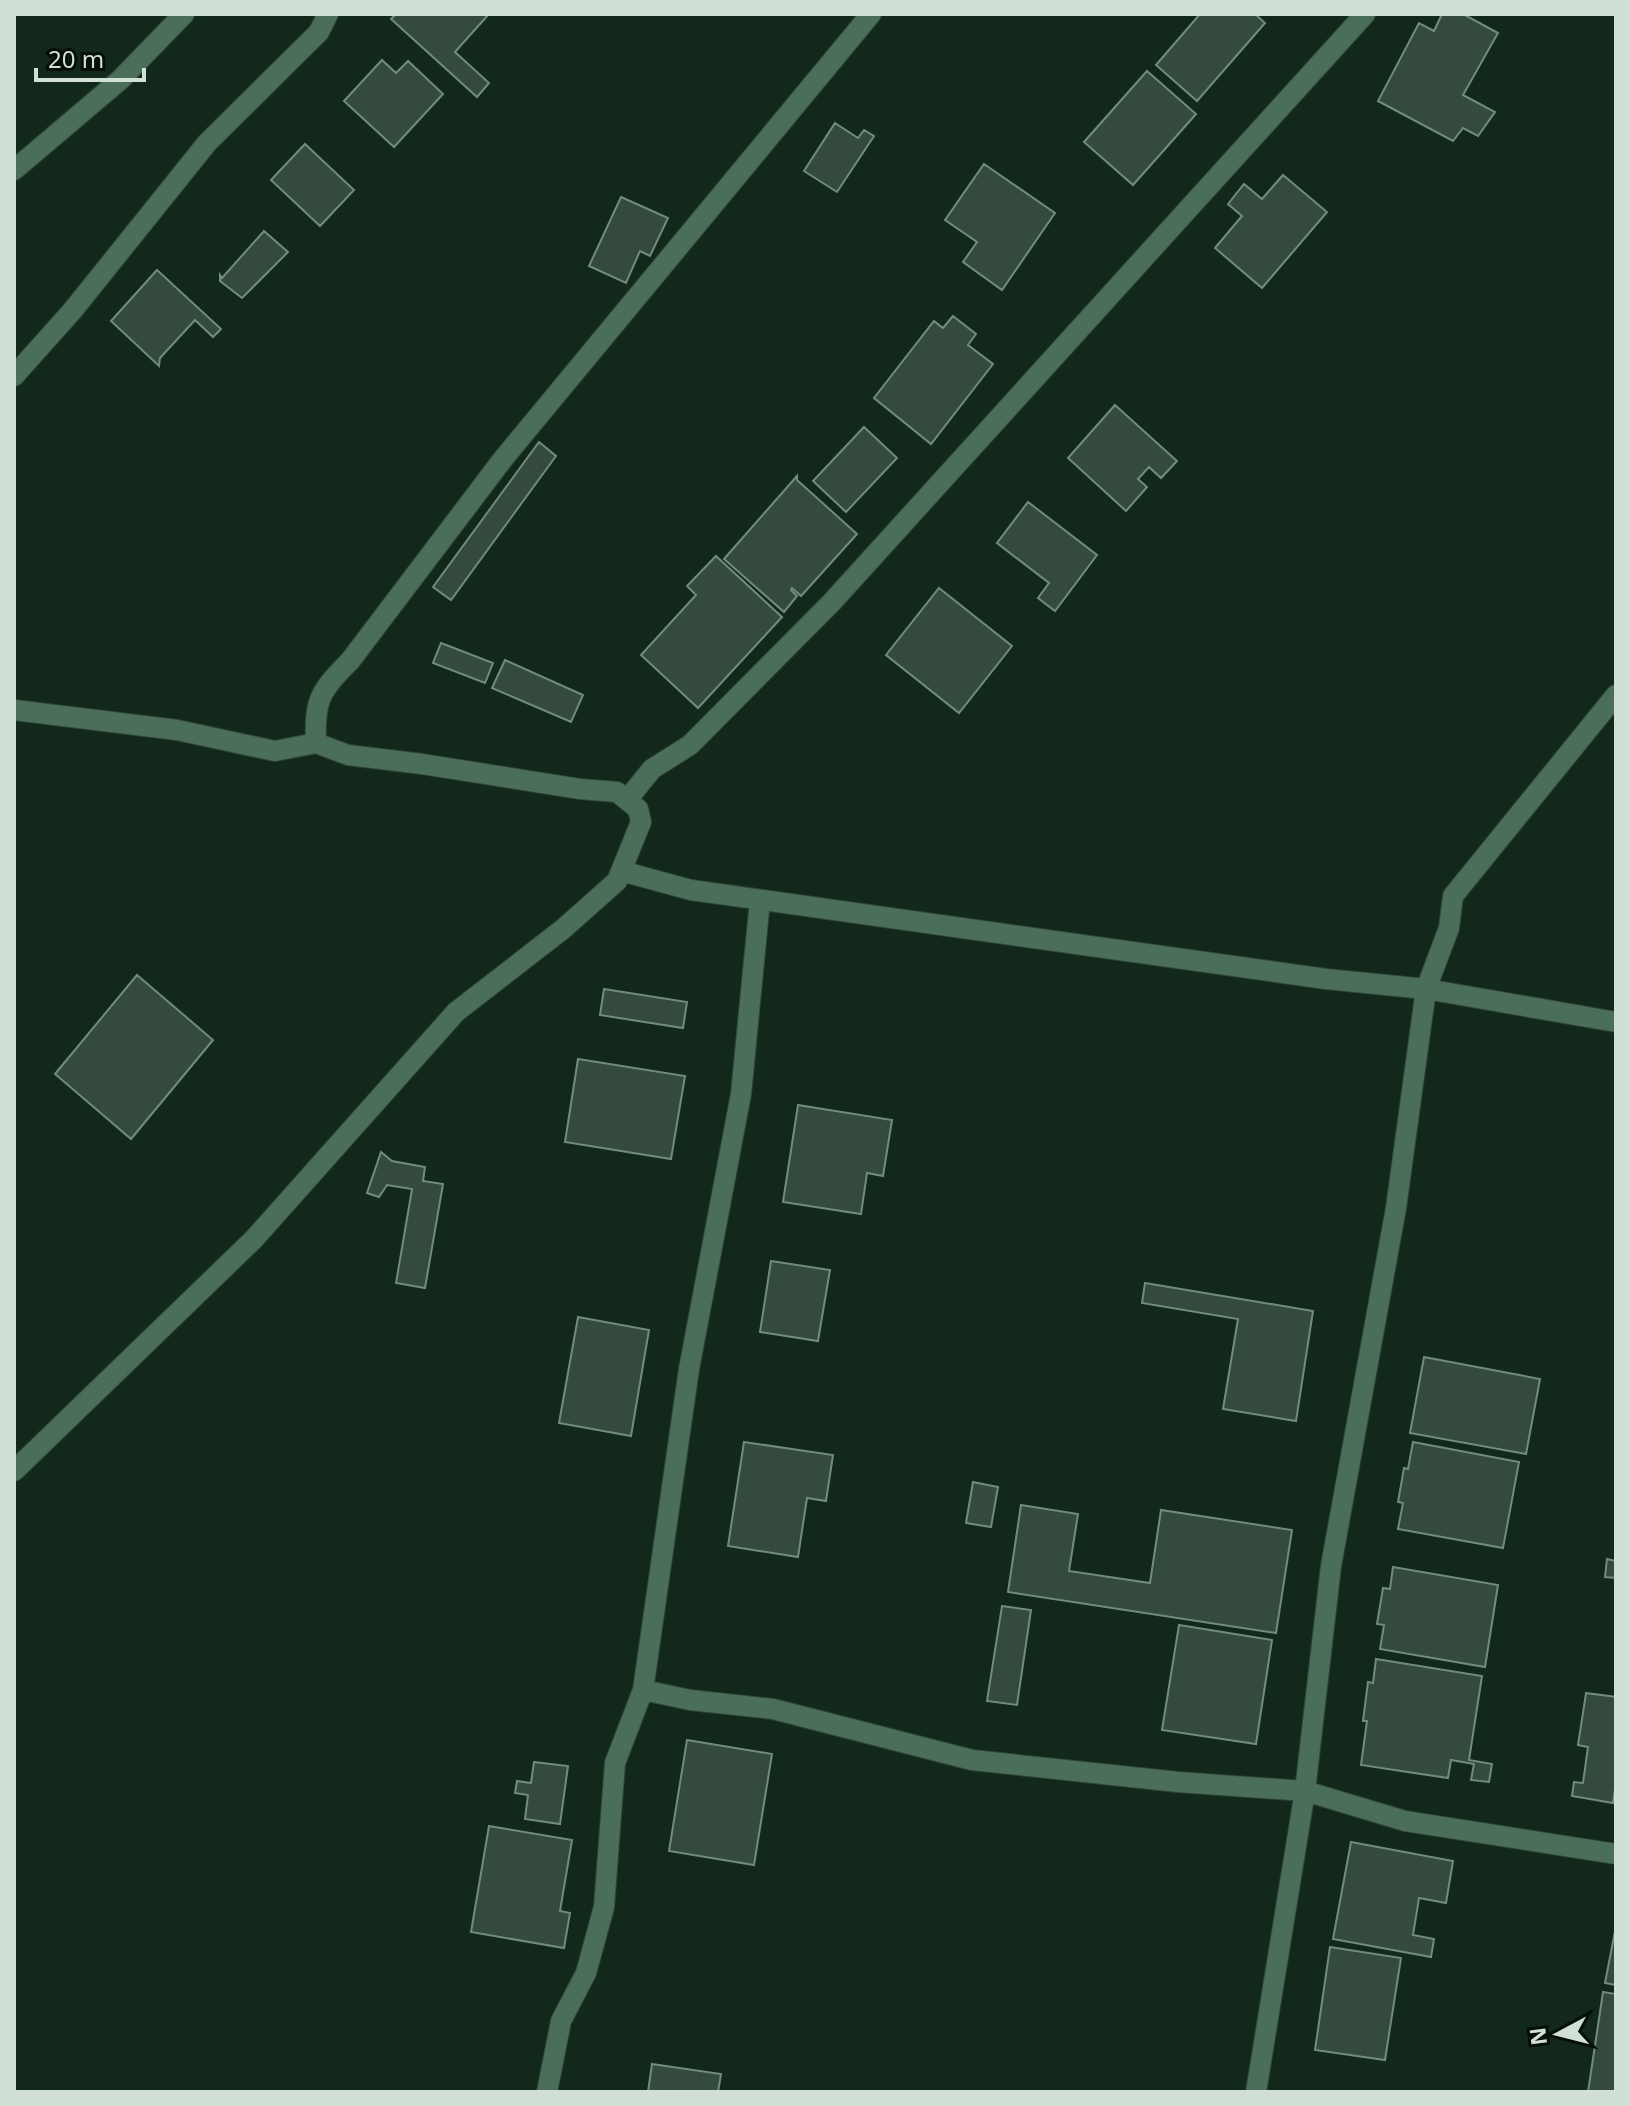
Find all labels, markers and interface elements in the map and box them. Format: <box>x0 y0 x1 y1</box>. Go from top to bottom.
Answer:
scale bar <box>36 32 144 82</box>
text: 20 m <box>48 42 104 75</box>
north arrow <box>1518 1994 1598 2074</box>
text: N <box>1521 2026 1553 2047</box>

